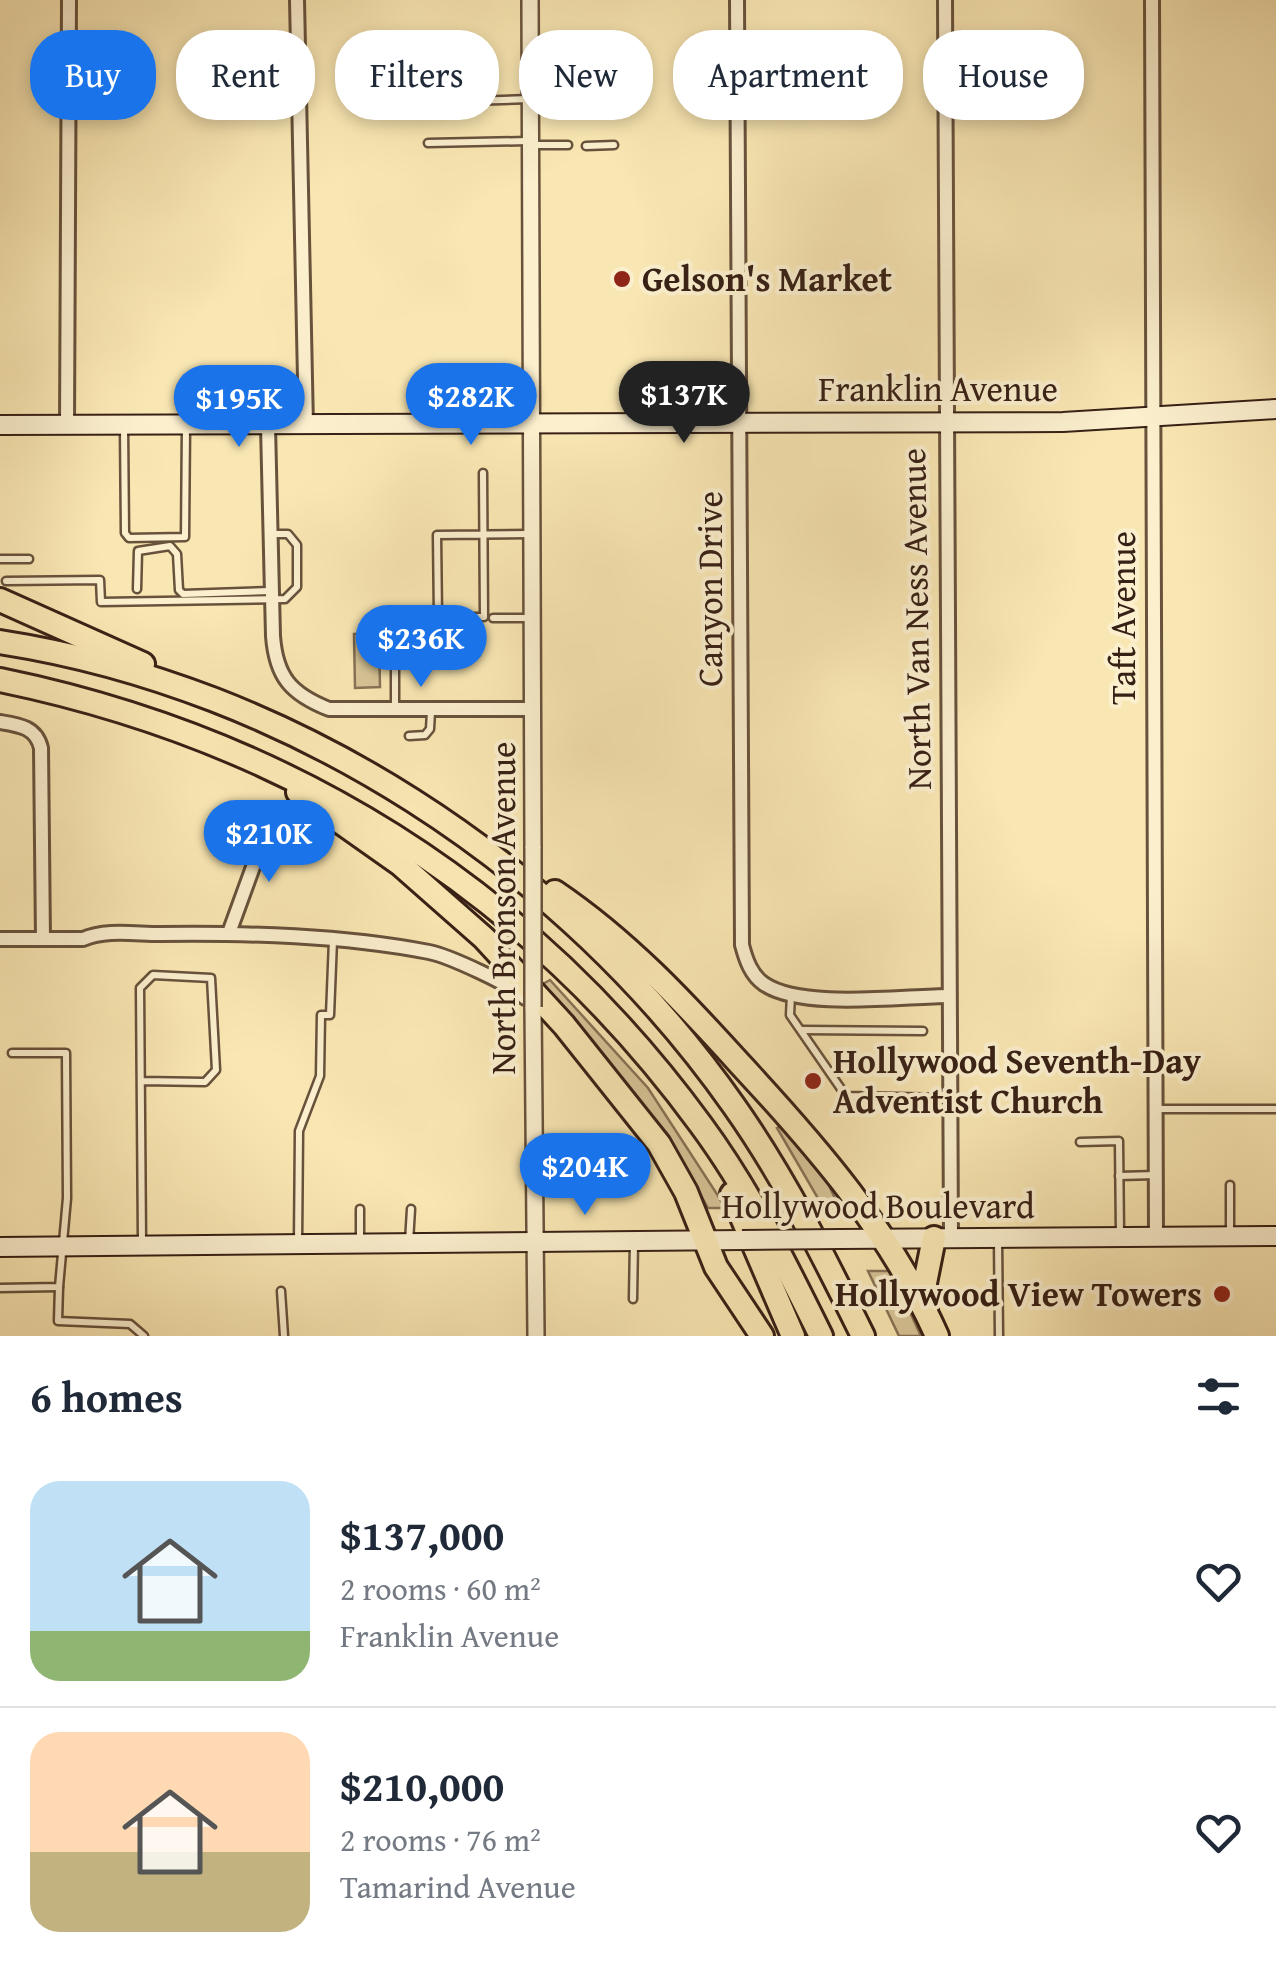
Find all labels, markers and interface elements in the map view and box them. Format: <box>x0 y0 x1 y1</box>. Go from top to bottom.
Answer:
chip: Buy <box>30 30 156 120</box>
chip: Rent <box>176 30 315 120</box>
chip: Filters <box>335 30 499 120</box>
chip: New <box>519 30 653 120</box>
chip: Apartment <box>673 30 903 120</box>
chip: House <box>923 30 1084 120</box>
place label: Gelson's Market <box>642 253 892 304</box>
marker: Gelson's Market <box>611 268 633 290</box>
pin: $137K <box>614 361 754 446</box>
pin: $282K <box>401 363 541 448</box>
street label: Franklin Avenue <box>818 363 1058 414</box>
pin: $195K <box>169 365 309 450</box>
text: $137K <box>641 370 727 417</box>
text: $282K <box>428 372 514 419</box>
text: $195K <box>196 374 282 421</box>
street label: North Van Ness Avenue <box>887 448 944 790</box>
street label: Canyon Drive <box>684 491 735 687</box>
street label: Taft Avenue <box>1097 531 1148 705</box>
pin: $236K <box>351 605 491 690</box>
text: $236K <box>378 614 464 661</box>
street label: North Bronson Avenue <box>477 742 528 1074</box>
pin: $210K <box>199 800 339 885</box>
text: $210K <box>226 809 312 856</box>
place label: Hollywood Seventh-Day Adventist Church <box>833 1035 1201 1126</box>
marker: Hollywood Seventh-Day Adventist Church <box>802 1070 824 1092</box>
pin: $204K <box>515 1133 655 1218</box>
text: $204K <box>542 1142 628 1189</box>
street label: Hollywood Boulevard <box>721 1180 1035 1231</box>
place label: Hollywood View Towers <box>835 1268 1202 1319</box>
marker: Hollywood View Towers <box>1211 1283 1233 1305</box>
text: 6 homes <box>30 1366 183 1427</box>
icon: filters <box>1191 1369 1246 1424</box>
text: $137,000 <box>340 1504 504 1565</box>
icon: home <box>110 1521 230 1641</box>
icon: heart <box>1191 1554 1246 1609</box>
text: 2 rooms · 60 m² <box>340 1565 541 1612</box>
text: Franklin Avenue <box>340 1612 559 1659</box>
text: $210,000 <box>340 1755 504 1816</box>
icon: home <box>110 1772 230 1892</box>
icon: heart <box>1191 1805 1246 1860</box>
text: 2 rooms · 76 m² <box>340 1816 541 1863</box>
text: Tamarind Avenue <box>340 1863 576 1910</box>

